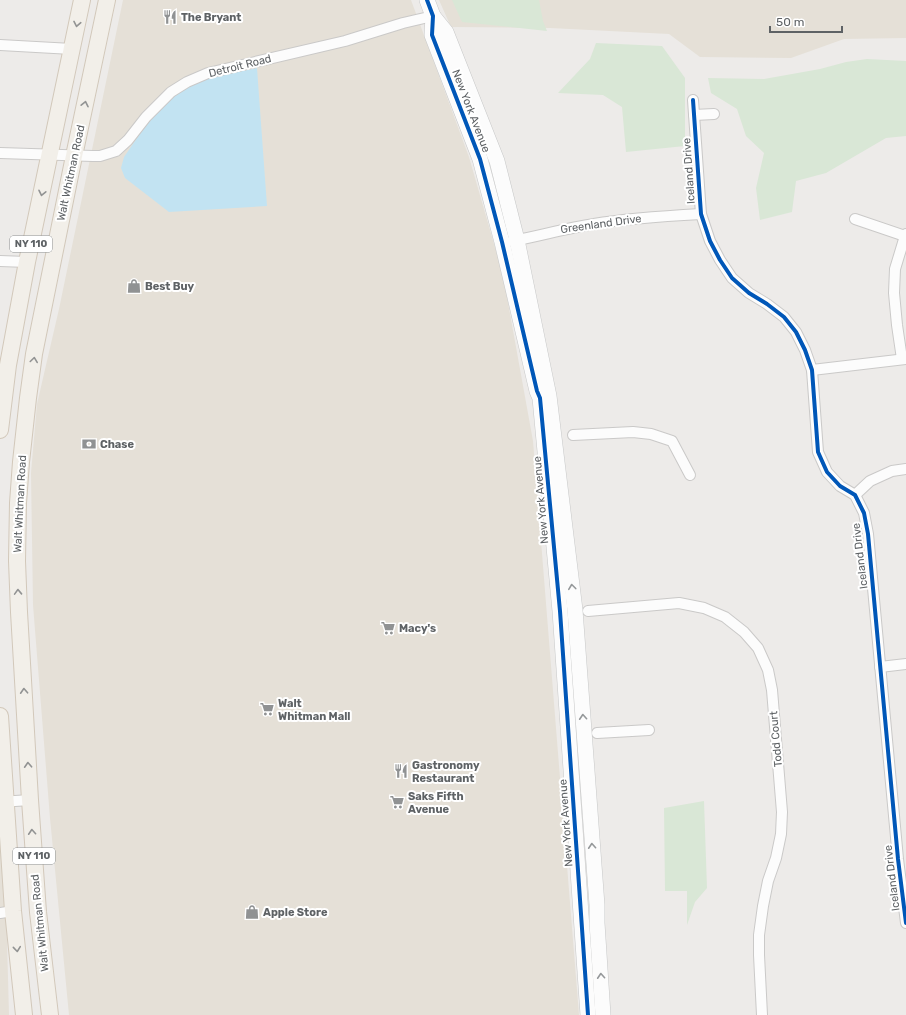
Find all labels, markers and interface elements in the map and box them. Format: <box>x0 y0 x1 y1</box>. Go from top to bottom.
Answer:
scale bar <box>770 8 842 34</box>
restaurant icon: The Bryant <box>162 9 178 25</box>
place label: The Bryant <box>181 11 241 24</box>
text: 50 m <box>776 15 804 29</box>
one-way arrow <box>73 21 81 28</box>
street label: Detroit Road <box>207 52 273 80</box>
street label: New York Avenue <box>449 68 493 154</box>
one-way arrow <box>81 101 89 107</box>
street label: Walt Whitman Road <box>54 124 88 222</box>
street label: Iceland Drive <box>680 137 698 205</box>
one-way arrow <box>38 190 46 196</box>
street label: Greenland Drive <box>560 212 642 236</box>
road number: NY 110 <box>10 236 52 252</box>
shop icon: Best Buy <box>126 278 142 294</box>
place label: Best Buy <box>145 280 195 293</box>
one-way arrow <box>29 357 38 363</box>
bank icon: Chase <box>81 436 97 452</box>
place label: Chase <box>100 438 134 451</box>
street label: Walt Whitman Road <box>11 455 29 553</box>
street label: New York Avenue <box>531 456 551 544</box>
street label: Iceland Drive <box>850 522 870 590</box>
one-way arrow <box>568 584 577 590</box>
one-way arrow <box>14 589 22 595</box>
supermarket icon: Macy's <box>380 620 396 636</box>
place label: Macy's <box>399 622 436 635</box>
one-way arrow <box>19 688 28 694</box>
place label: Walt Whitman Mall <box>278 697 350 723</box>
supermarket icon: Walt Whitman Mall <box>259 701 275 717</box>
street label: Todd Court <box>767 710 785 768</box>
one-way arrow <box>578 714 587 720</box>
place label: Gastronomy Restaurant <box>412 759 480 785</box>
one-way arrow <box>23 762 32 768</box>
restaurant icon: Gastronomy Restaurant <box>393 763 409 779</box>
street label: New York Avenue <box>556 779 576 867</box>
place label: Saks Fifth Avenue <box>408 790 464 816</box>
supermarket icon: Saks Fifth Avenue <box>389 794 405 810</box>
one-way arrow <box>28 829 37 835</box>
one-way arrow <box>588 843 597 849</box>
street label: Iceland Drive <box>882 844 902 912</box>
road number: NY 110 <box>13 848 55 864</box>
street label: Walt Whitman Road <box>28 874 52 972</box>
shop icon: Apple Store <box>244 904 260 920</box>
place label: Apple Store <box>263 906 328 919</box>
one-way arrow <box>12 946 21 952</box>
one-way arrow <box>596 973 605 979</box>

